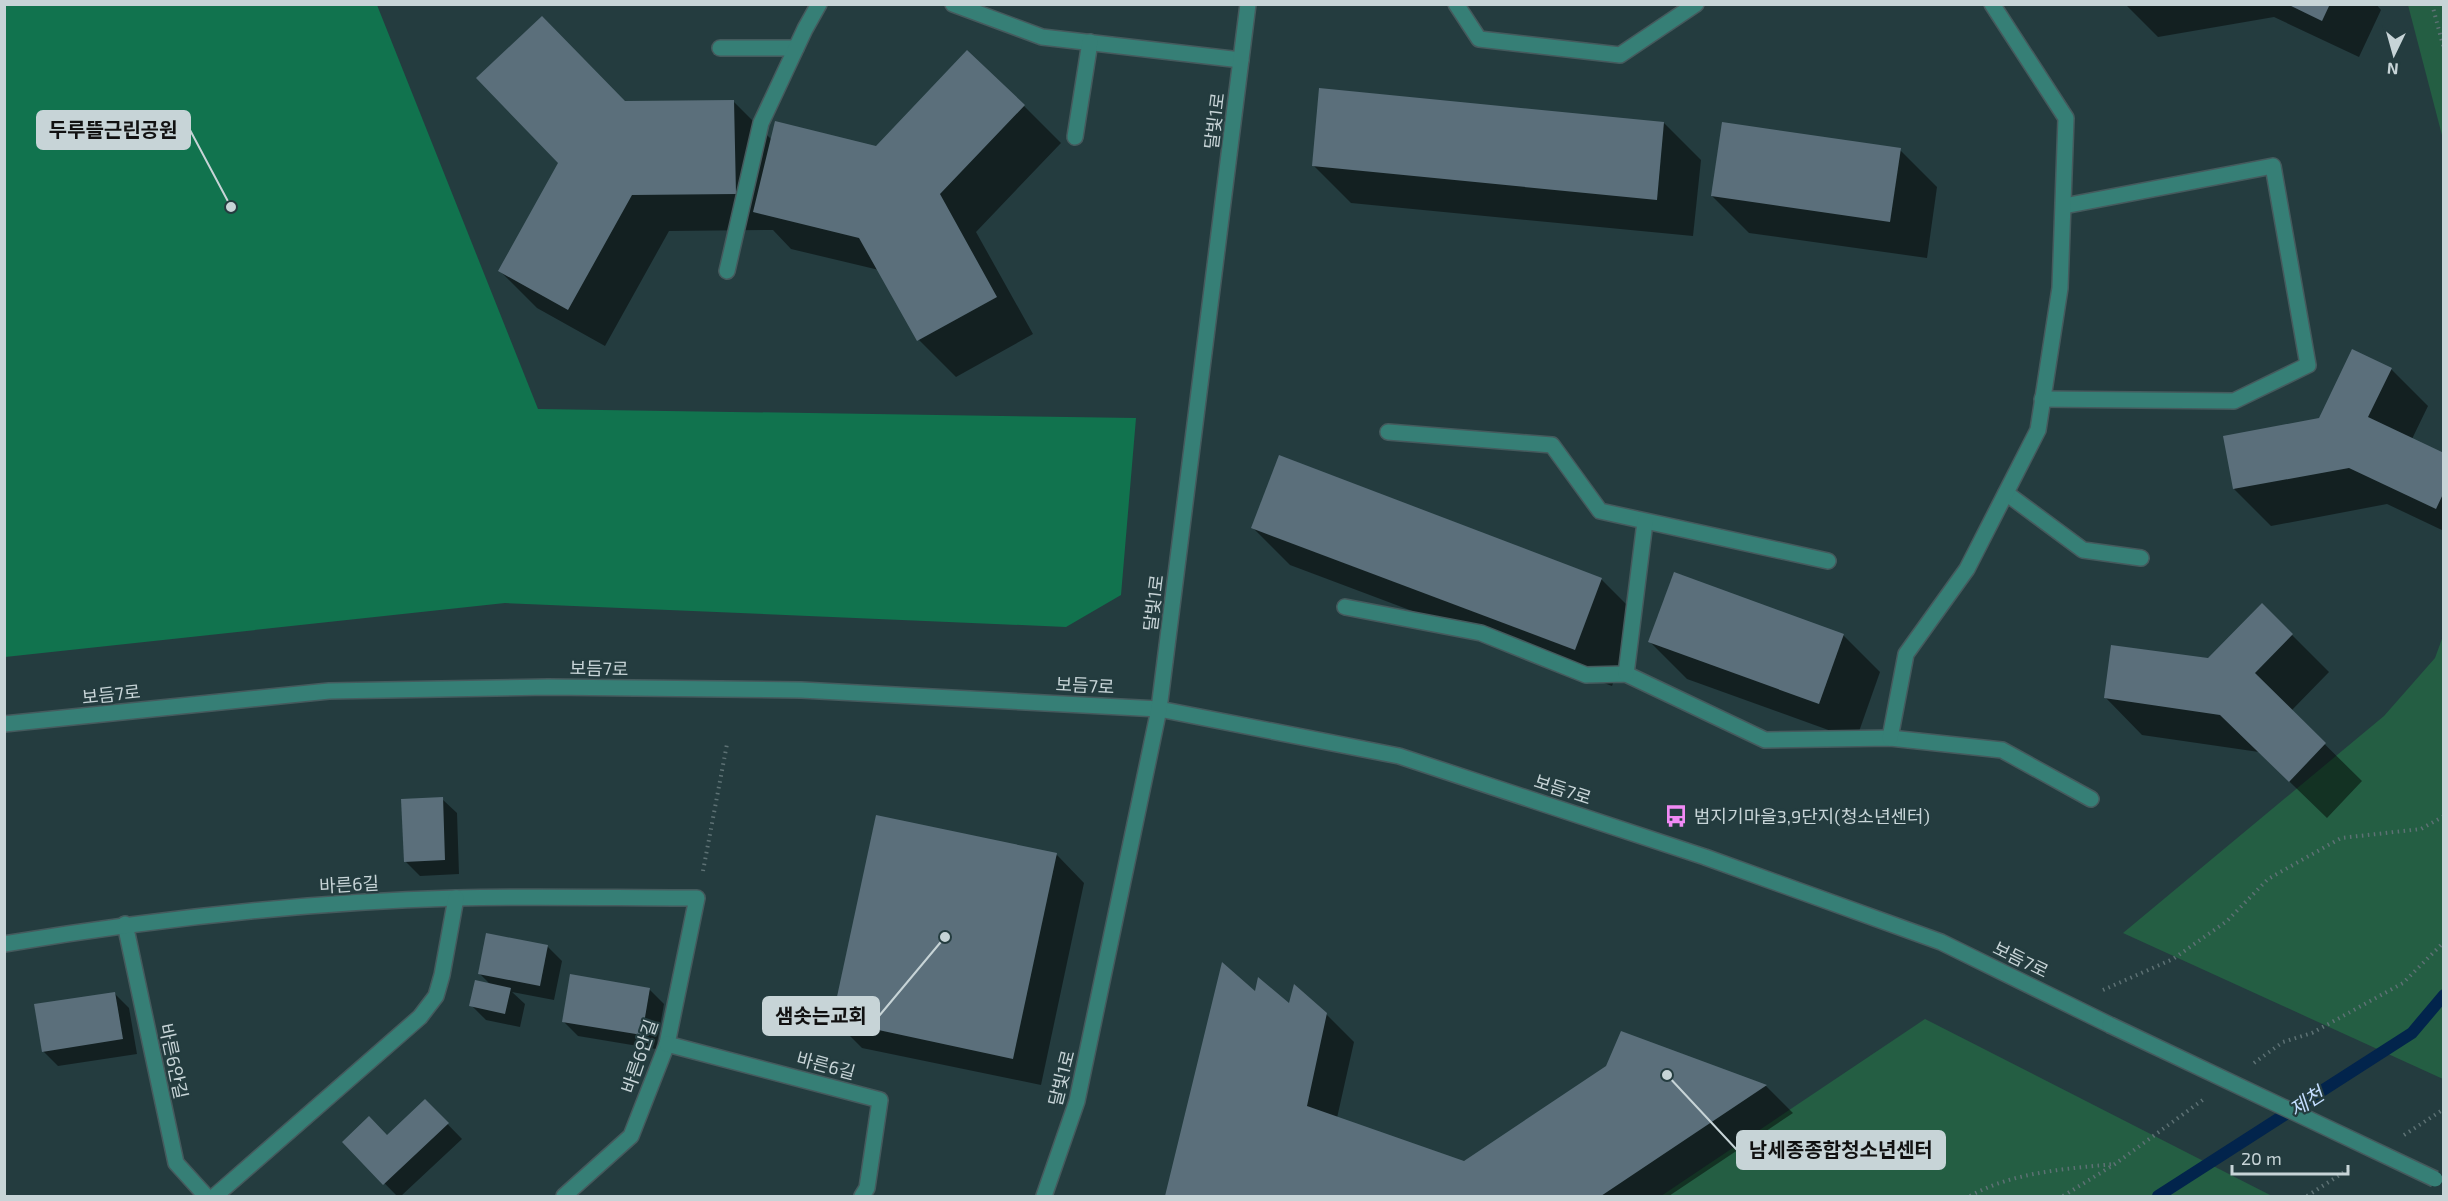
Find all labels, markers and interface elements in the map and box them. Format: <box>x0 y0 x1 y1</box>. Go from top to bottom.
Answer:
north arrow <box>2364 24 2424 84</box>
text: N <box>2386 59 2399 79</box>
street label: 달빛1로 <box>1200 91 1228 151</box>
callout: 두루뜰근린공원 <box>37 111 190 149</box>
text: 두루뜰근린공원 <box>49 117 177 141</box>
street label: 달빛1로 <box>1139 573 1167 633</box>
street label: 보듬7로 <box>569 656 629 680</box>
street label: 보듬7로 <box>1055 672 1115 698</box>
street label: 보듬7로 <box>81 680 141 708</box>
street label: 보듬7로 <box>1532 769 1594 809</box>
bus stop icon: 범지기마을3,9단지(청소년센터) <box>1663 803 1689 829</box>
place label: 범지기마을3,9단지(청소년센터) <box>1694 805 1930 827</box>
street label: 바른6길 <box>318 871 380 897</box>
street label: 보듬7로 <box>1990 936 2052 982</box>
callout: 샘솟는교회 <box>763 997 879 1035</box>
text: 샘솟는교회 <box>775 1003 867 1027</box>
street label: 바른6안길 <box>616 1016 662 1096</box>
street label: 바른6안길 <box>155 1021 193 1101</box>
street label: 바른6길 <box>794 1047 858 1083</box>
street label: 달빛1로 <box>1043 1048 1079 1108</box>
water label: 제천 <box>2284 1080 2330 1121</box>
callout: 남세종종합청소년센터 <box>1737 1131 1945 1169</box>
text: 남세종종합청소년센터 <box>1749 1137 1933 1161</box>
scale bar <box>2232 1138 2348 1176</box>
text: 20 m <box>2241 1147 2282 1169</box>

